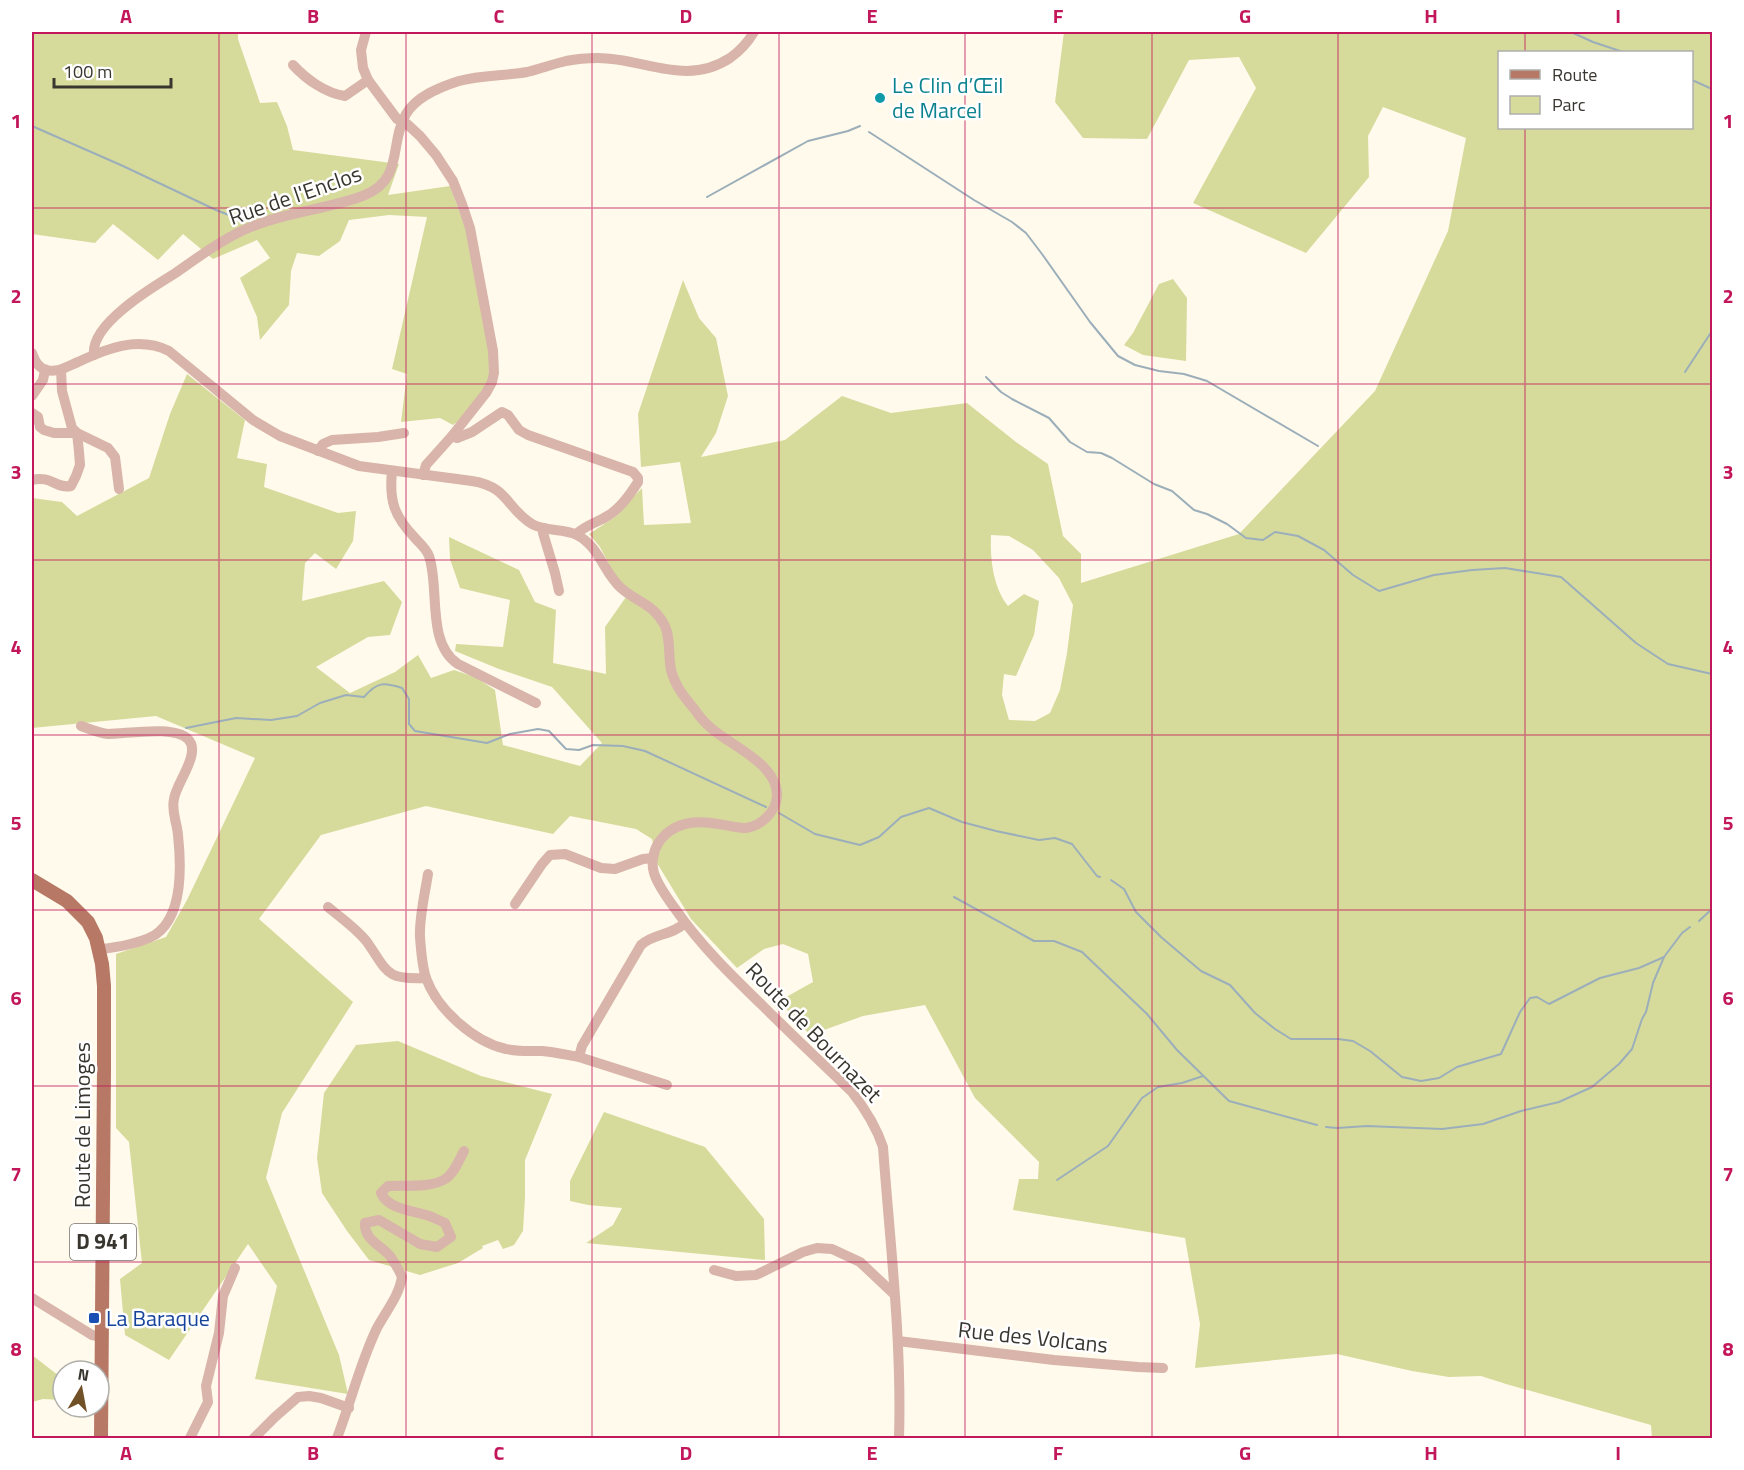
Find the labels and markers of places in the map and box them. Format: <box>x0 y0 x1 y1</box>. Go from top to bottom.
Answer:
place label: Le Clin d’Œil de Marcel <box>892 68 1003 127</box>
marker: Le Clin d’Œil de Marcel <box>873 91 887 105</box>
place label: La Baraque <box>106 1301 210 1335</box>
marker: La Baraque <box>87 1311 101 1325</box>

